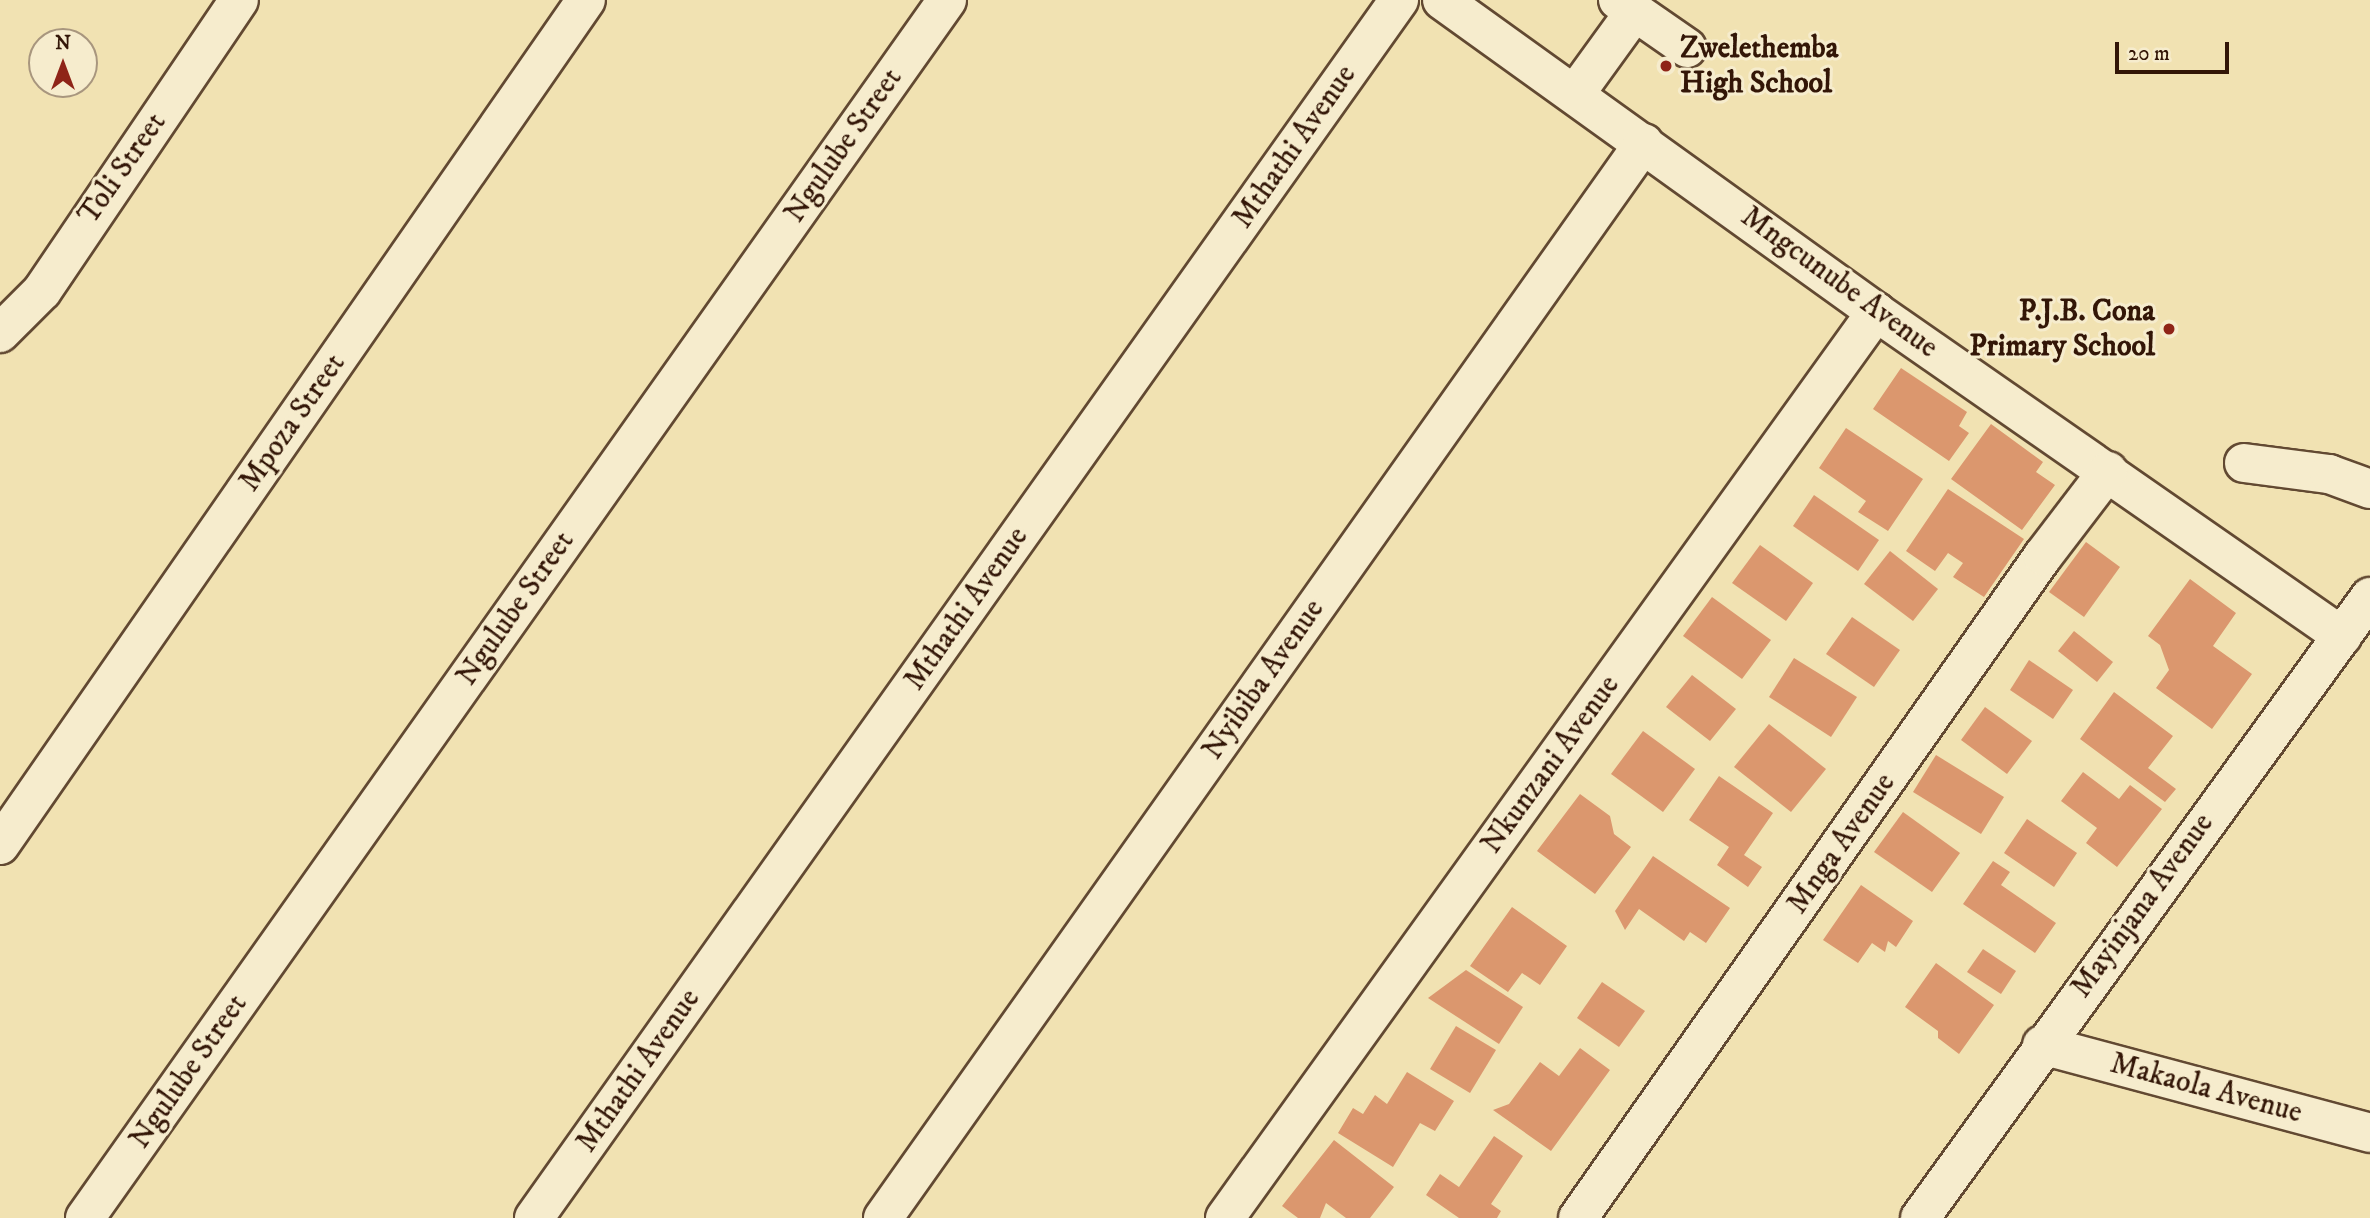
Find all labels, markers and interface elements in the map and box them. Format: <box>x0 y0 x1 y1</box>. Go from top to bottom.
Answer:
north arrow <box>28 28 98 98</box>
scale bar <box>2118 28 2232 72</box>
place label: Zwelethemba High School <box>1680 31 1838 102</box>
text: N <box>55 32 71 55</box>
text: 20 m <box>2128 41 2170 67</box>
street label: Mthathi Avenue <box>1225 58 1365 236</box>
marker: Zwelethemba High School <box>1658 58 1674 74</box>
street label: Ngulube Street <box>778 62 910 230</box>
street label: Toli Street <box>72 106 174 232</box>
street label: Mngcunube Avenue <box>1734 200 1944 366</box>
place label: P.J.B. Cona Primary School <box>1969 294 2155 364</box>
marker: P.J.B. Cona Primary School <box>2161 321 2177 337</box>
street label: Mpoza Street <box>232 347 354 499</box>
street label: Mthathi Avenue <box>897 520 1037 698</box>
street label: Ngulube Street <box>450 525 582 693</box>
street label: Nyibiba Avenue <box>1196 593 1332 767</box>
street label: Nkunzani Avenue <box>1474 669 1628 861</box>
street label: Mnga Avenue <box>1780 767 1904 921</box>
street label: Mayinjana Avenue <box>2064 807 2222 1005</box>
street label: Mthathi Avenue <box>569 982 709 1160</box>
street label: Ngulube Street <box>123 988 255 1156</box>
street label: Makaola Avenue <box>2106 1046 2306 1132</box>

